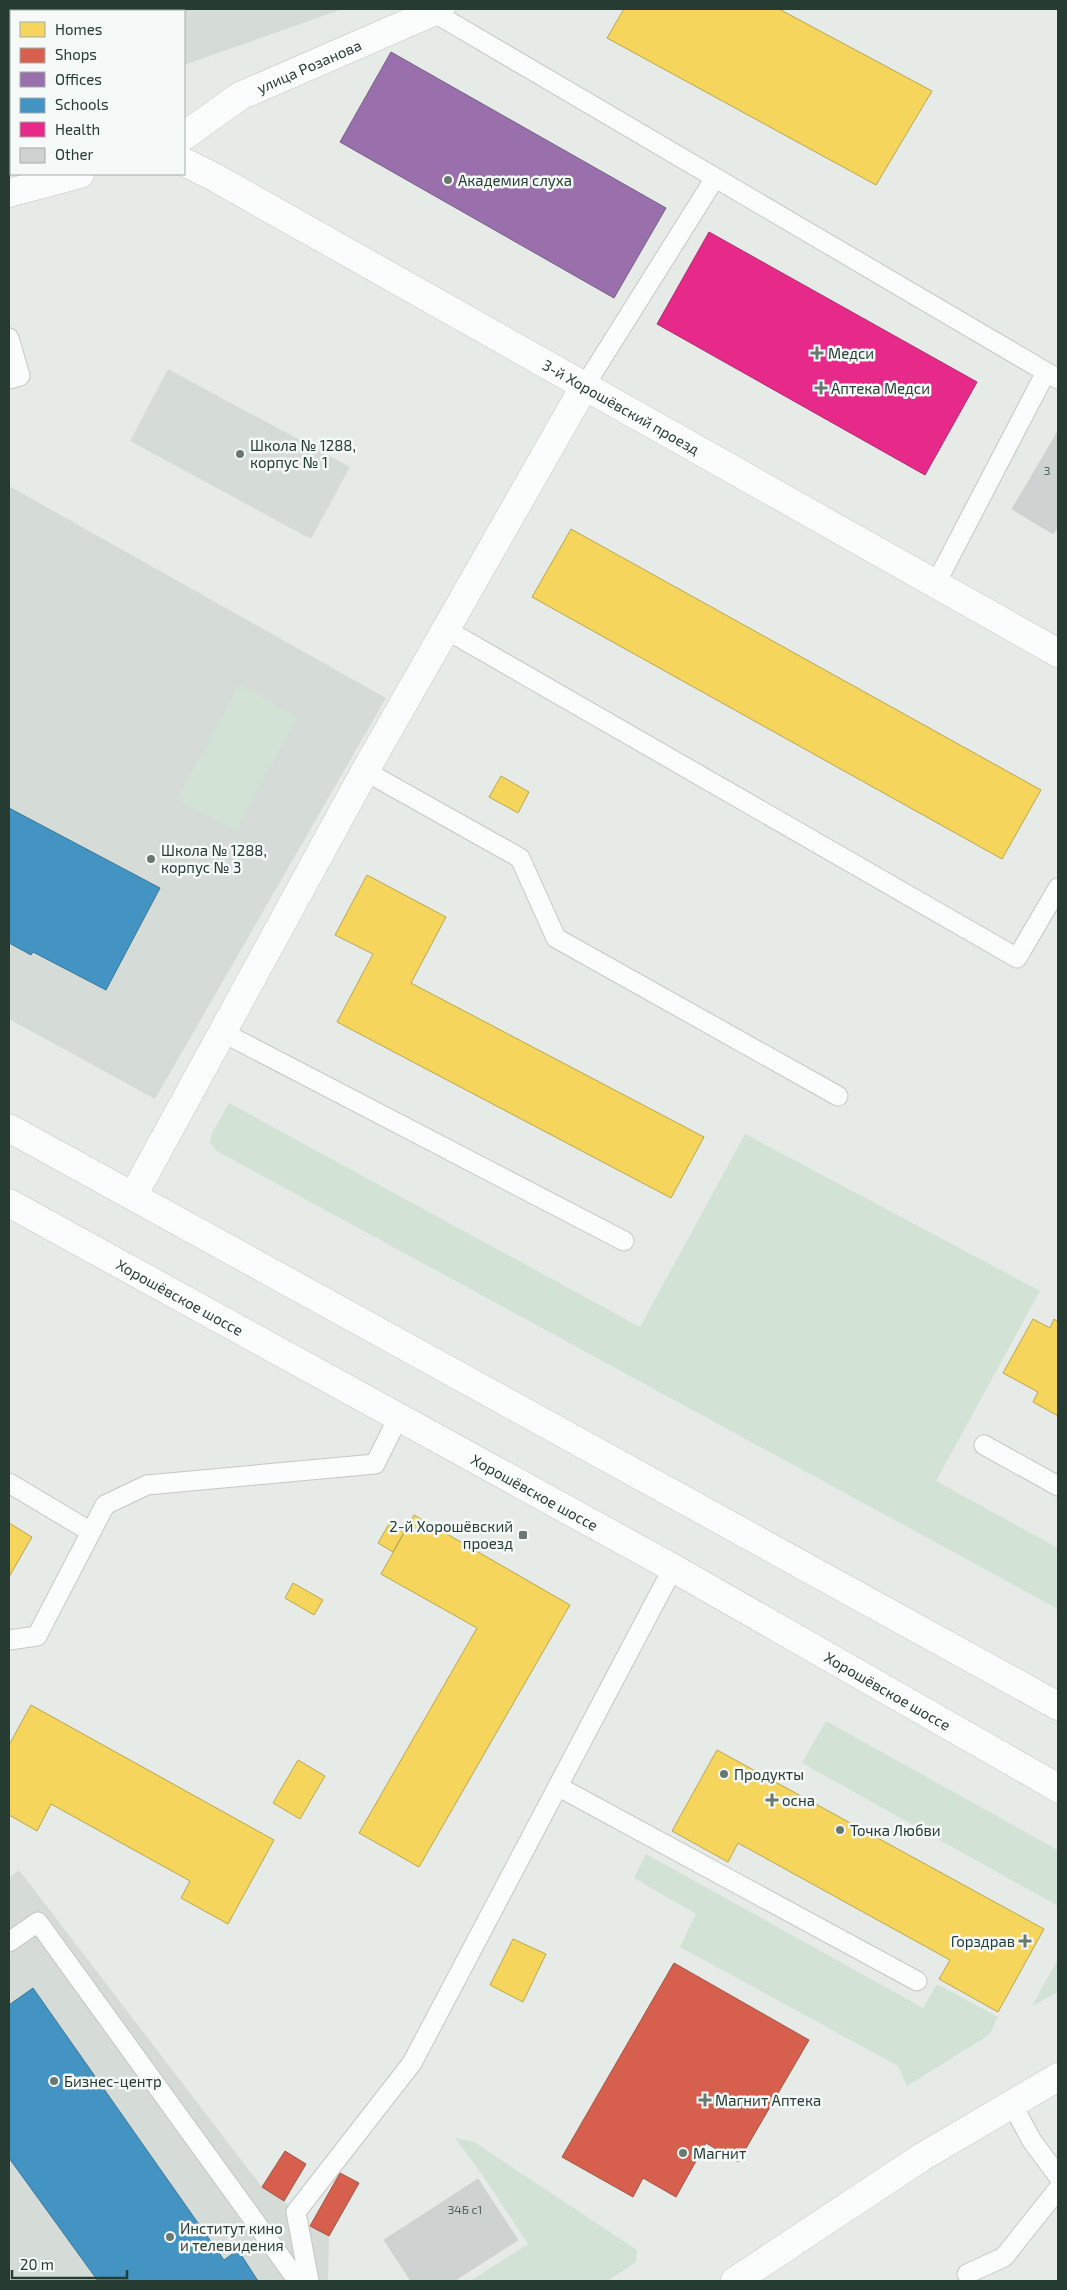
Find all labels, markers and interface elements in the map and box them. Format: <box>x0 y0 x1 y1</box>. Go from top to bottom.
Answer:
legend <box>10 10 185 175</box>
text: Homes <box>55 20 102 38</box>
street label: улица Розанова <box>254 35 364 98</box>
text: Shops <box>55 45 97 63</box>
text: Offices <box>55 70 102 88</box>
text: Schools <box>55 95 109 113</box>
text: Health <box>55 120 100 138</box>
text: Other <box>55 145 94 163</box>
place label: Академия слуха <box>458 171 572 190</box>
marker: Академия слуха <box>442 174 454 186</box>
place label: Медси <box>828 344 874 362</box>
marker: Медси <box>810 346 824 360</box>
street label: 3-й Хорошёвский проезд <box>539 355 703 458</box>
place label: Аптека Медси <box>831 379 930 397</box>
marker: Аптека Медси <box>815 382 827 394</box>
place label: Школа № 1288, корпус № 1 <box>250 436 356 472</box>
marker: Школа № 1288, корпус № 1 <box>234 448 246 460</box>
house number: 3 <box>1044 463 1050 477</box>
place label: Школа № 1288, корпус № 3 <box>161 841 267 877</box>
marker: Школа № 1288, корпус № 3 <box>145 853 157 865</box>
street label: Хорошёвское шоссе <box>113 1255 247 1339</box>
street label: Хорошёвское шоссе <box>468 1450 601 1534</box>
place label: 2-й Хорошёвский проезд <box>389 1517 513 1552</box>
marker: 2-й Хорошёвский проезд <box>517 1529 529 1541</box>
street label: Хорошёвское шоссе <box>822 1648 954 1734</box>
place label: Продукты <box>734 1765 804 1784</box>
marker: Продукты <box>718 1768 730 1780</box>
place label: осна <box>782 1791 815 1809</box>
marker: осна <box>766 1794 778 1806</box>
place label: Точка Любви <box>850 1821 941 1839</box>
marker: Точка Любви <box>834 1824 846 1836</box>
place label: Горздрав <box>951 1932 1015 1950</box>
marker: Горздрав <box>1019 1935 1031 1947</box>
place label: Бизнес-центр <box>64 2072 162 2090</box>
marker: Бизнес-центр <box>48 2075 60 2087</box>
place label: Магнит Аптека <box>715 2091 821 2109</box>
marker: Магнит Аптека <box>699 2094 711 2106</box>
place label: Магнит <box>693 2144 746 2162</box>
marker: Магнит <box>677 2147 689 2159</box>
house number: 34Б с1 <box>448 2202 482 2216</box>
place label: Институт кино и телевидения <box>180 2219 284 2254</box>
marker: Институт кино и телевидения <box>164 2231 176 2243</box>
scale bar <box>12 2248 128 2280</box>
text: 20 m <box>20 2255 54 2273</box>

